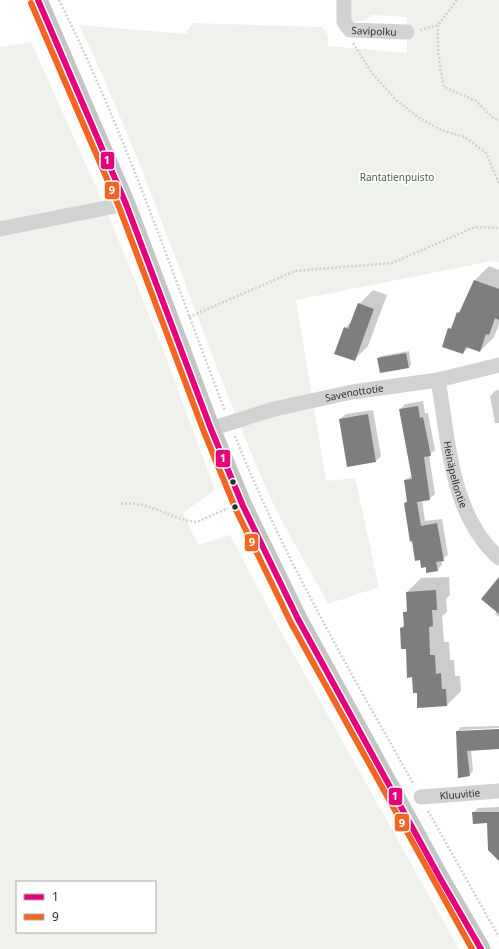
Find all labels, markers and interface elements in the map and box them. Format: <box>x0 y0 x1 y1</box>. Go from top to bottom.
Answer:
street label: Savipolku <box>351 23 397 39</box>
line badge: 1 <box>100 151 115 170</box>
text: 1 <box>104 152 110 167</box>
park label: Rantatienpuisto <box>360 170 434 184</box>
line badge: 9 <box>104 181 120 200</box>
text: 9 <box>109 182 115 197</box>
street label: Savenottotie <box>324 381 385 405</box>
street label: Heinäpellontie <box>440 440 471 510</box>
line badge: 1 <box>215 449 231 468</box>
text: 1 <box>220 450 226 465</box>
unlabelled marker <box>228 477 238 487</box>
unlabelled marker <box>230 502 240 512</box>
line badge: 9 <box>244 533 259 552</box>
text: 9 <box>249 534 255 549</box>
street label: Kluuvitie <box>439 785 481 803</box>
line badge: 1 <box>388 787 403 806</box>
text: 1 <box>392 788 398 803</box>
line badge: 9 <box>394 813 410 832</box>
text: 9 <box>399 815 405 830</box>
legend <box>16 881 156 933</box>
text: 1 <box>52 888 59 905</box>
text: 9 <box>52 908 59 925</box>

